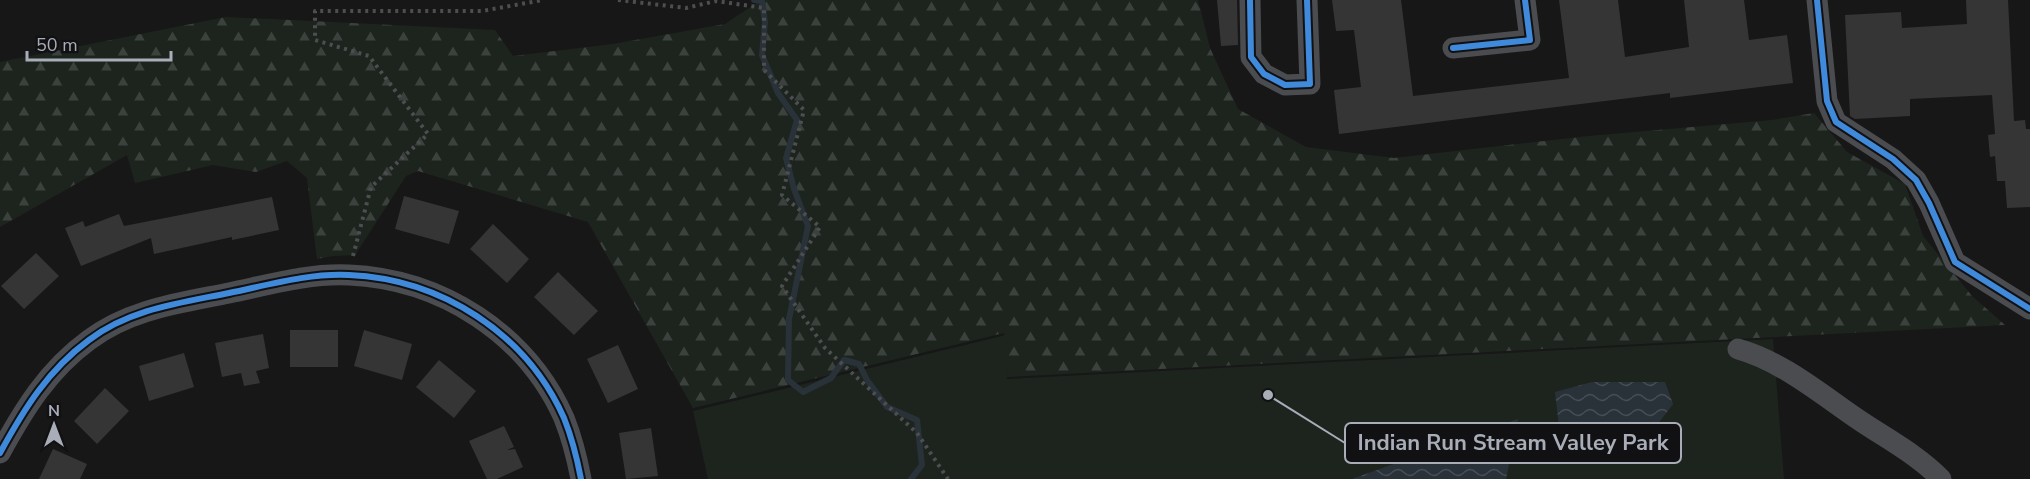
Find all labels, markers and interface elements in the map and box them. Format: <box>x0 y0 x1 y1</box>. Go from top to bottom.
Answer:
scale bar <box>27 24 171 62</box>
text: 50 m <box>36 33 78 57</box>
north arrow <box>24 395 84 455</box>
text: N <box>48 400 60 422</box>
callout: Indian Run Stream Valley Park <box>1345 423 1681 463</box>
text: Indian Run Stream Valley Park <box>1357 428 1670 458</box>

